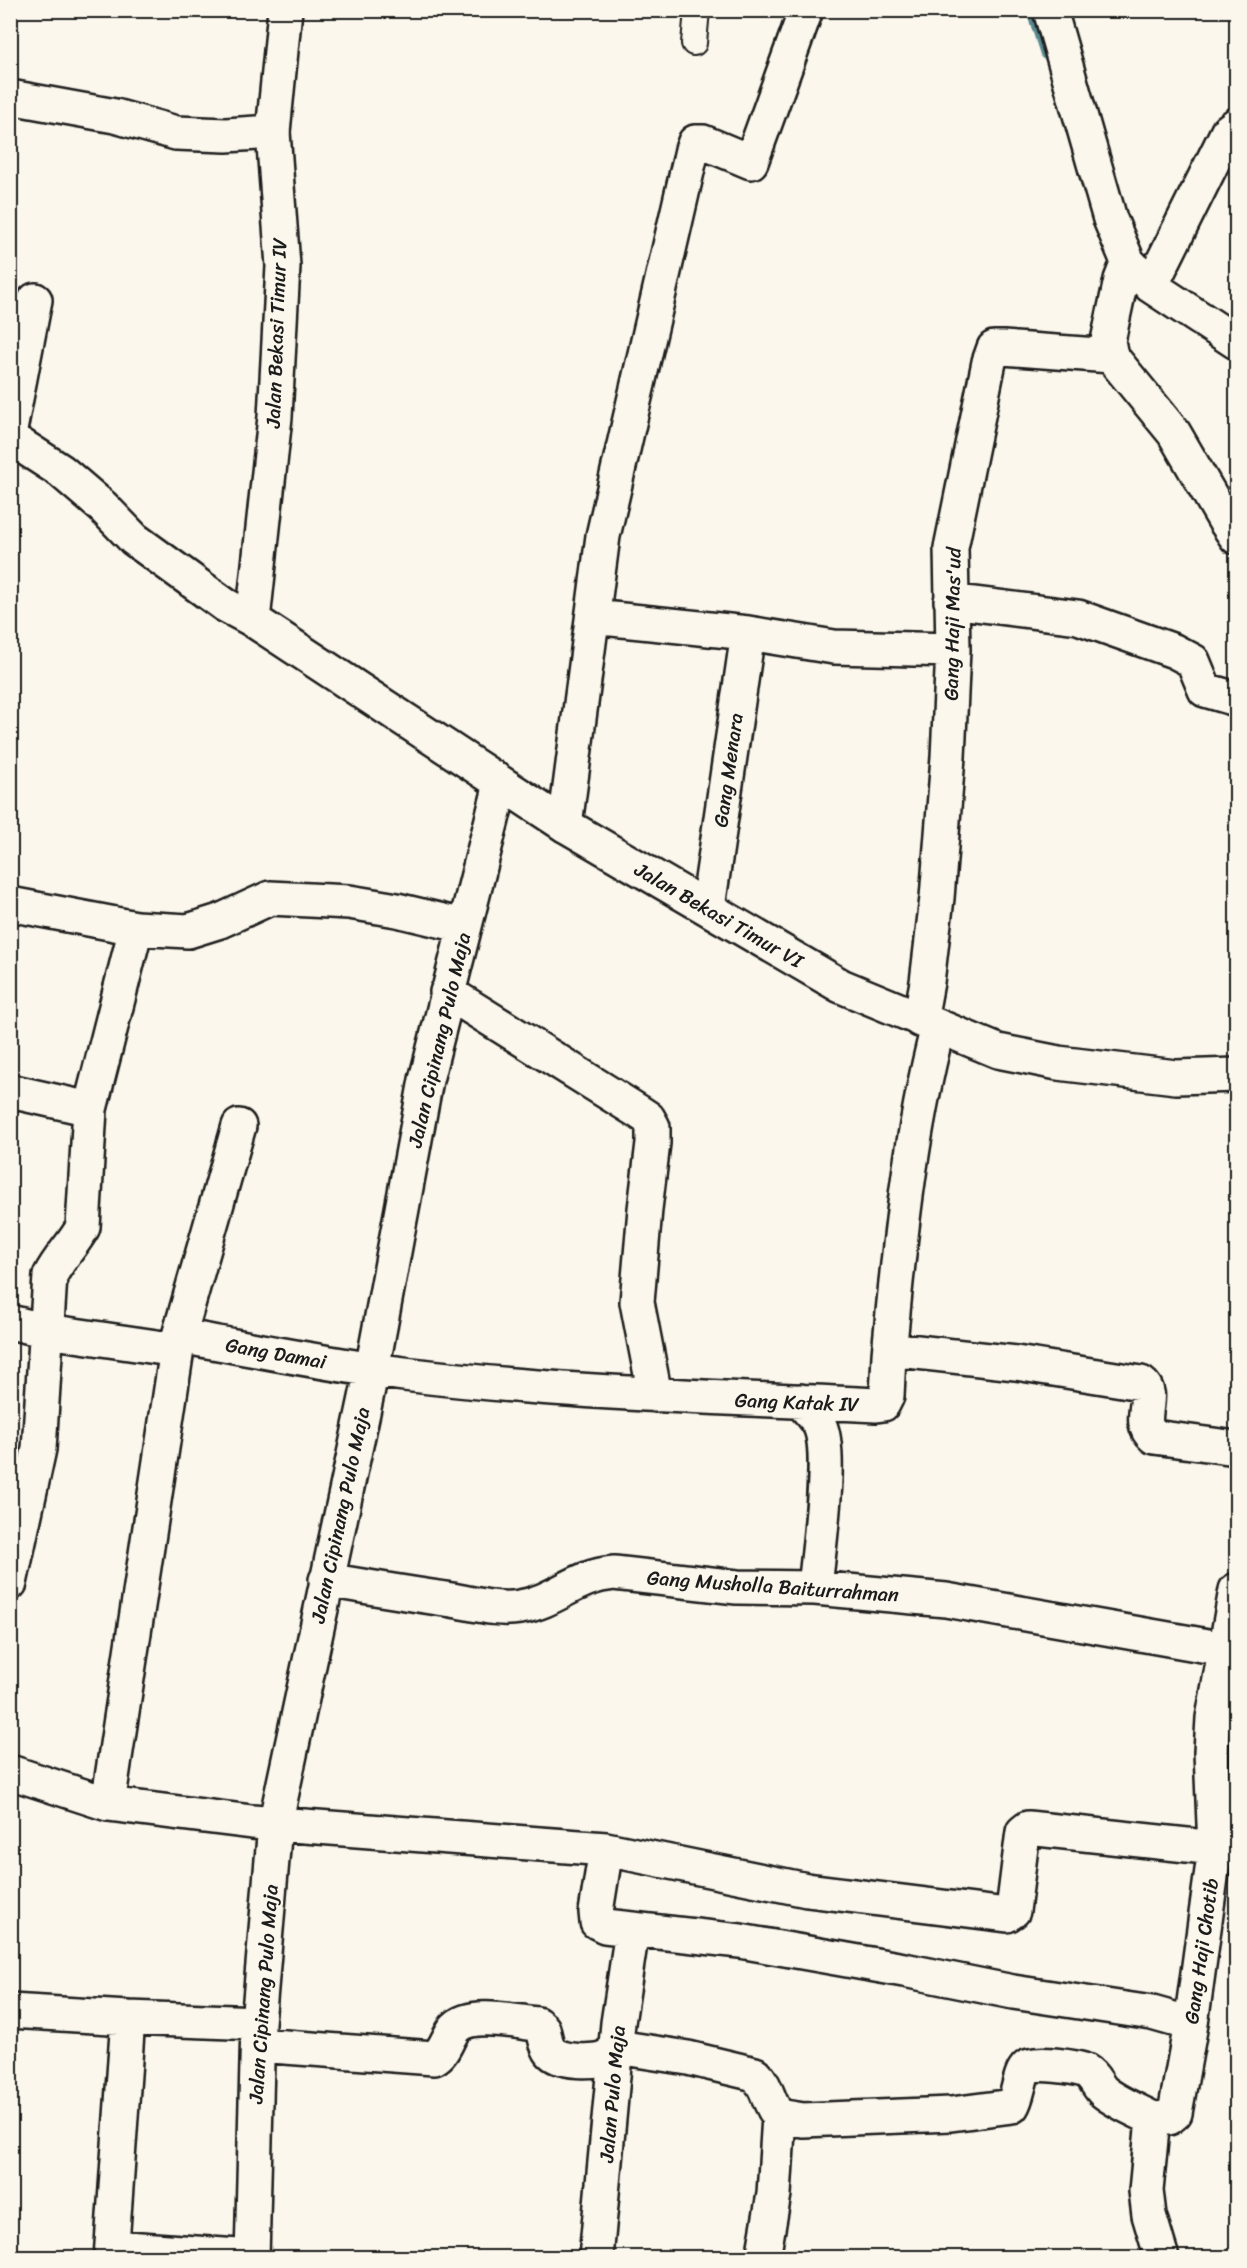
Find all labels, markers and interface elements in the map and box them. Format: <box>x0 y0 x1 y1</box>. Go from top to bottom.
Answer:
street label: Jalan Bekasi Timur IV <box>256 237 297 430</box>
street label: Gang Haji Mas'ud <box>934 546 971 701</box>
street label: Gang Menara <box>703 711 754 829</box>
street label: Jalan Bekasi Timur VI <box>627 852 811 979</box>
street label: Jalan Cipinang Pulo Maja <box>397 929 481 1152</box>
street label: Gang Damai <box>223 1327 330 1380</box>
street label: Gang Katak IV <box>734 1383 860 1422</box>
street label: Jalan Cipinang Pulo Maja <box>300 1404 380 1627</box>
street label: Gang Musholla Baiturrahman <box>646 1560 900 1613</box>
street label: Gang Haji Chotib <box>1174 1876 1229 2026</box>
street label: Jalan Cipinang Pulo Maja <box>238 1883 289 2106</box>
street label: Jalan Pulo Maja <box>589 2024 636 2165</box>

